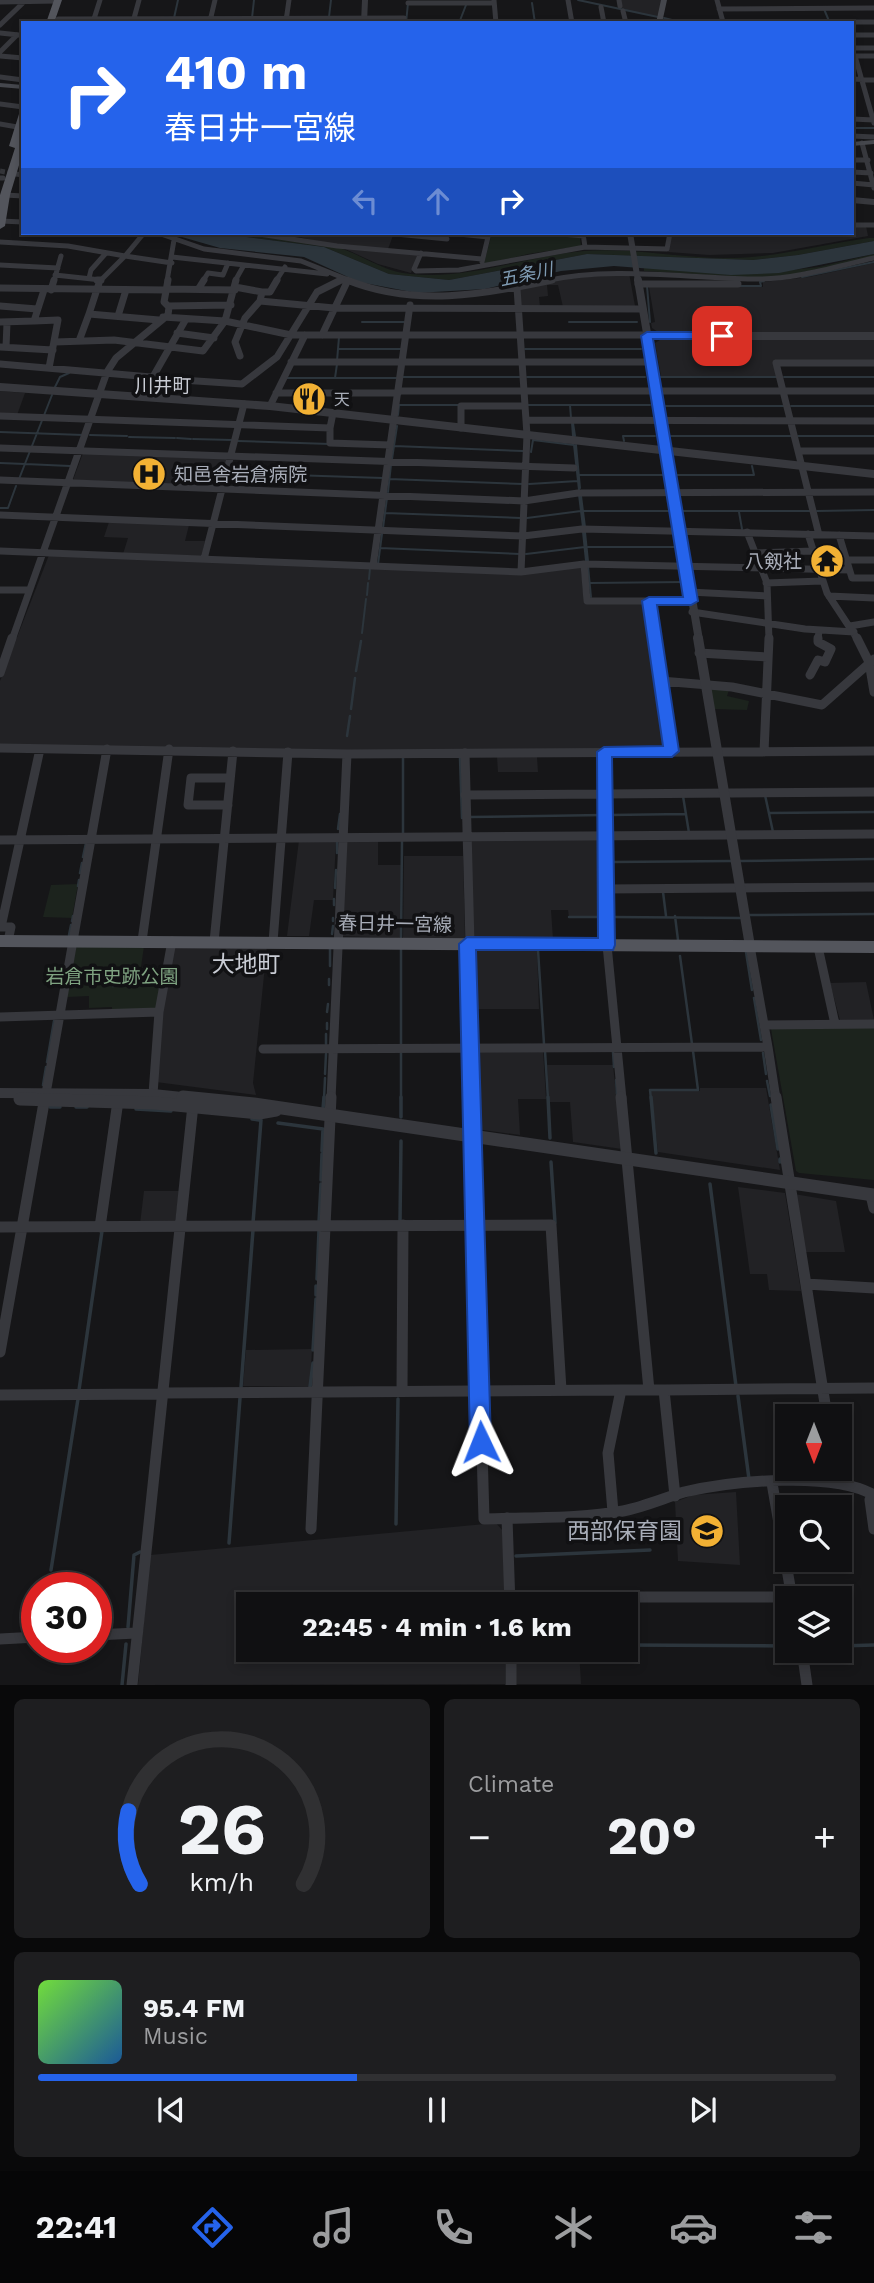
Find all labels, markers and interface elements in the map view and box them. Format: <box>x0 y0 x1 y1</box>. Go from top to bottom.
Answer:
text: 410 m <box>164 43 307 101</box>
icon: right <box>49 49 140 140</box>
text: 春日井一宮線 <box>164 109 356 147</box>
icon: left <box>346 182 384 220</box>
icon: ahead <box>419 182 457 220</box>
icon: right <box>492 182 530 220</box>
water label: 五条川 <box>497 258 557 290</box>
pin <box>692 306 752 366</box>
icon: arrive <box>703 317 741 355</box>
district label: 川井町 <box>134 374 192 397</box>
restaurant icon: 天 <box>290 380 328 418</box>
place label: 天 <box>334 390 350 409</box>
hospital icon: 知邑舎岩倉病院 <box>130 455 168 493</box>
place label: 知邑舎岩倉病院 <box>174 463 307 486</box>
temple icon: 八剱社 <box>808 542 846 580</box>
place label: 八剱社 <box>745 550 802 573</box>
street label: 春日井一宮線 <box>338 912 452 936</box>
district label: 大地町 <box>212 951 281 978</box>
park label: 岩倉市史跡公園 <box>45 965 179 988</box>
north arrow <box>775 1404 852 1480</box>
map controls <box>775 1404 852 1663</box>
position arrow <box>444 1405 518 1479</box>
button: search <box>775 1495 852 1572</box>
school or university icon: 西部保育園 <box>688 1512 726 1550</box>
place label: 西部保育園 <box>567 1518 682 1545</box>
speed limit sign: 30 <box>21 1572 112 1663</box>
button: layers <box>775 1586 852 1663</box>
text: 22:45 · 4 min · 1.6 km <box>302 1612 572 1642</box>
text: Climate <box>468 1771 554 1798</box>
text: 26 <box>178 1787 266 1873</box>
text: 20° <box>607 1806 697 1867</box>
text: − <box>468 1815 491 1859</box>
text: + <box>813 1815 836 1859</box>
text: km/h <box>190 1868 254 1897</box>
text: 95.4 FM <box>143 1993 245 2023</box>
text: Music <box>143 2023 208 2050</box>
icon: previous <box>152 2091 190 2129</box>
icon: pause <box>418 2091 456 2129</box>
icon: next <box>684 2091 722 2129</box>
icon: directions <box>188 2203 237 2252</box>
icon: music <box>309 2203 358 2252</box>
icon: phone <box>429 2203 478 2252</box>
icon: climate <box>549 2203 598 2252</box>
icon: car <box>669 2203 718 2252</box>
icon: filters <box>789 2203 838 2252</box>
text: 22:41 <box>36 2208 117 2246</box>

